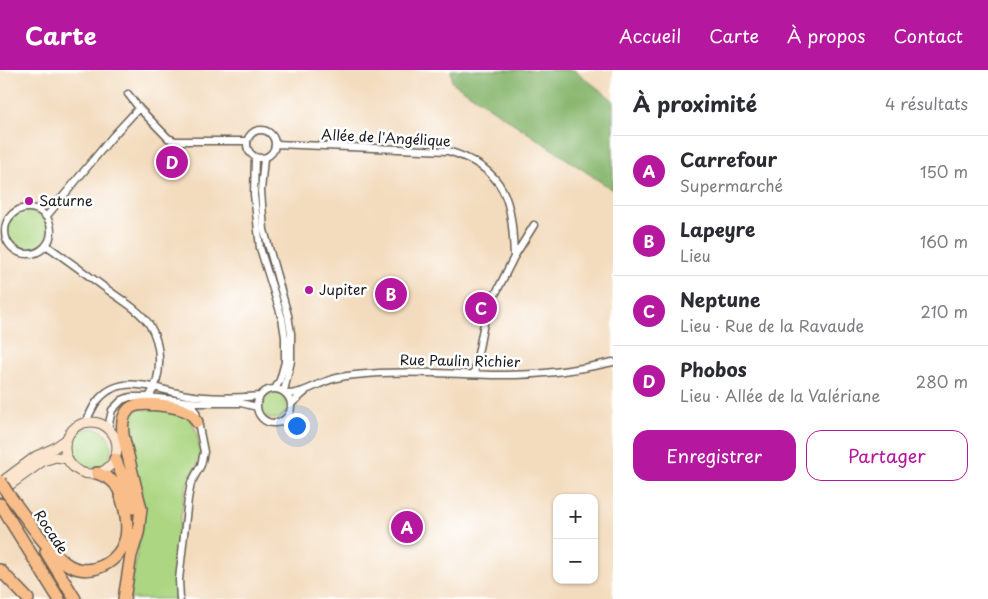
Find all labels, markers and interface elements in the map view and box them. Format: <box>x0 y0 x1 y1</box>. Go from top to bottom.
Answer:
text: Carte <box>25 17 97 53</box>
text: Accueil <box>619 22 681 49</box>
text: Carte <box>709 22 759 49</box>
text: À propos <box>787 22 865 49</box>
text: Contact <box>893 22 963 49</box>
text: À proximité <box>633 87 757 119</box>
text: 4 résultats <box>885 91 968 115</box>
street label: Allée de l'Angélique <box>321 124 452 151</box>
pin: D <box>156 143 188 181</box>
text: Carrefour <box>680 145 777 173</box>
text: A <box>643 159 655 183</box>
text: 150 m <box>920 159 968 183</box>
text: Supermarché <box>680 173 783 197</box>
place label: Saturne <box>39 190 93 211</box>
marker: Saturne <box>23 195 35 207</box>
text: Lapeyre <box>680 215 755 243</box>
text: B <box>644 229 654 253</box>
text: 160 m <box>920 229 968 253</box>
text: Lieu <box>680 243 711 267</box>
pin: B <box>375 275 407 313</box>
place label: Jupiter <box>319 279 367 300</box>
marker: Jupiter <box>303 284 315 296</box>
text: Neptune <box>680 285 760 313</box>
pin: C <box>465 289 497 327</box>
text: C <box>643 299 655 323</box>
text: 210 m <box>920 299 968 323</box>
text: Lieu · Rue de la Ravaude <box>680 313 864 337</box>
street label: Rue Paulin Richier <box>400 349 521 372</box>
text: Phobos <box>680 355 747 383</box>
text: D <box>643 369 655 393</box>
text: 280 m <box>916 369 968 393</box>
text: Lieu · Allée de la Valériane <box>680 383 880 407</box>
your location <box>284 413 310 439</box>
button: Enregistrer <box>633 430 796 481</box>
button: Partager <box>806 430 968 481</box>
map controls <box>553 494 598 584</box>
button: + <box>553 494 598 539</box>
street label: Rocade <box>29 506 73 558</box>
pin: A <box>391 508 423 546</box>
button: − <box>553 539 598 584</box>

